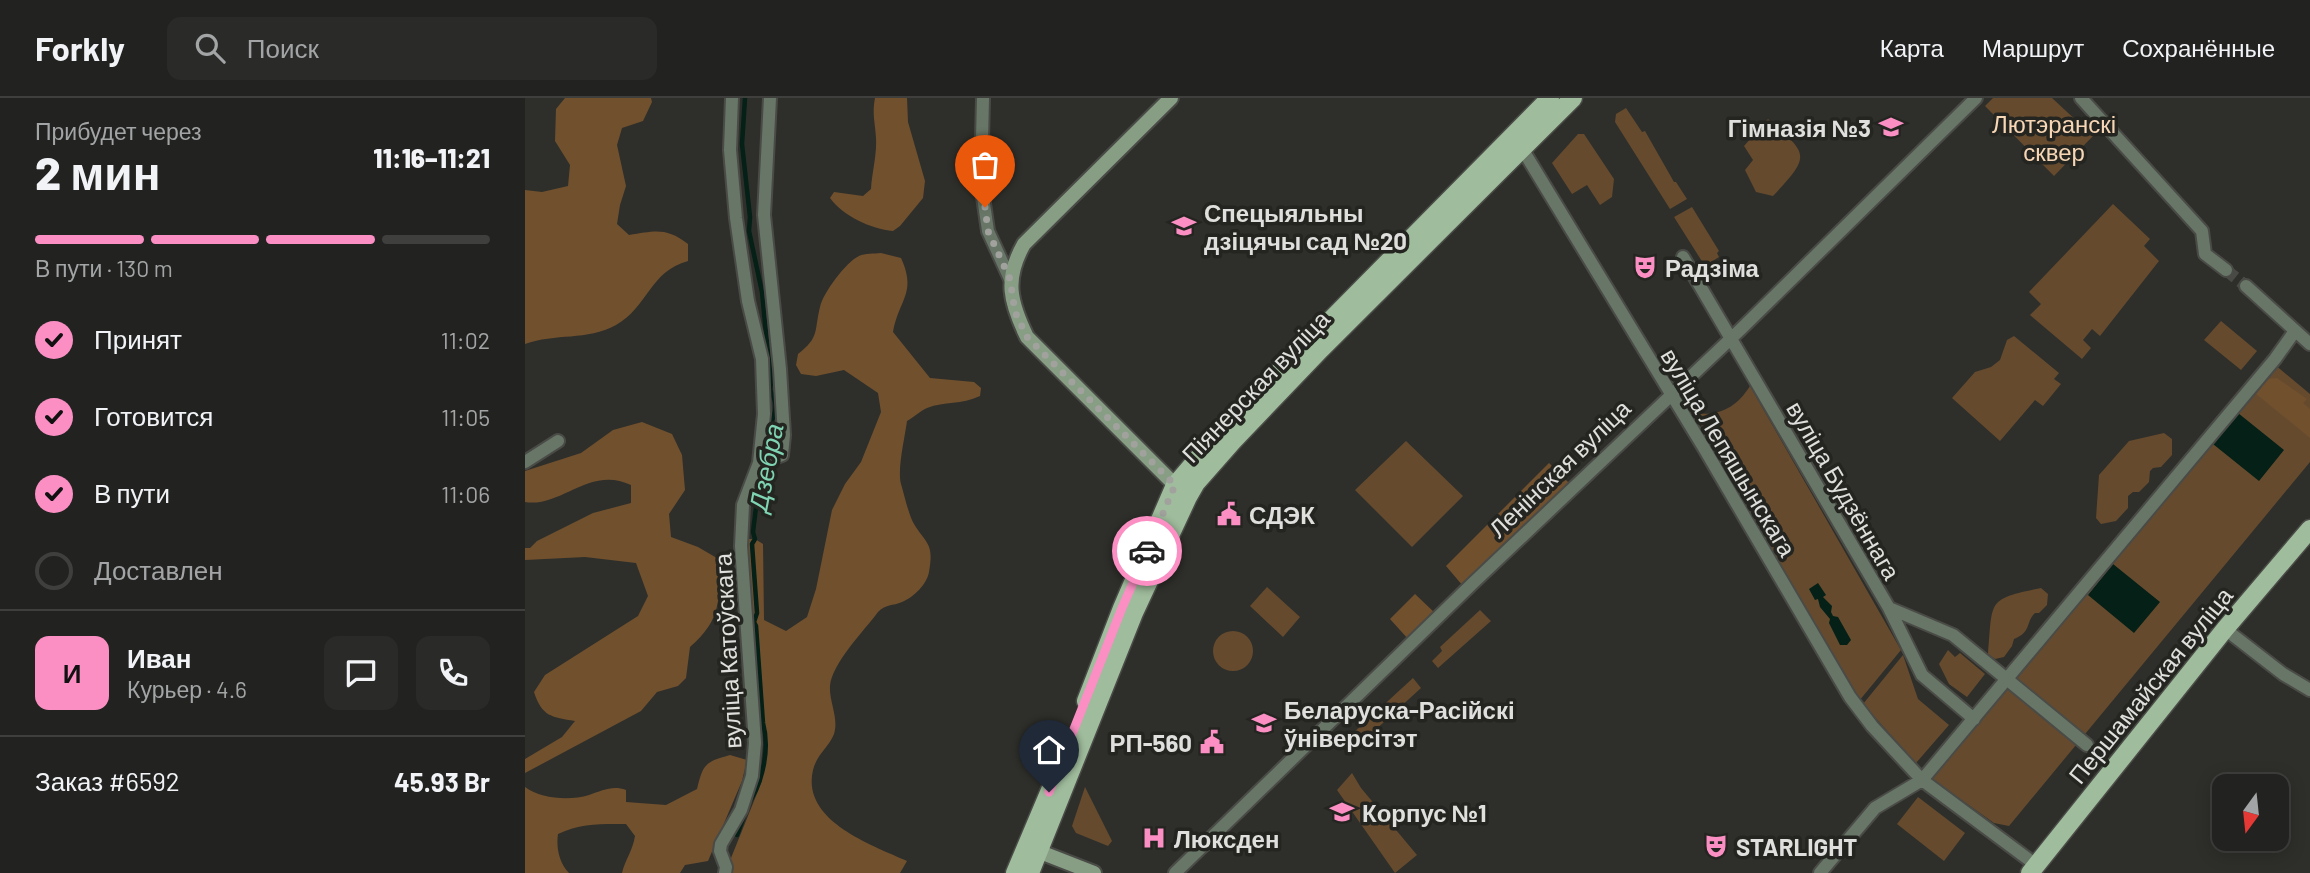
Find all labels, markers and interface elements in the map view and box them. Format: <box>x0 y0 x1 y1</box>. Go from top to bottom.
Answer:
search box <box>167 17 657 80</box>
text: Forkly <box>35 28 125 68</box>
icon: search <box>191 29 229 67</box>
text: Поиск <box>247 32 319 63</box>
text: Карта <box>1880 33 1944 62</box>
text: Маршрут <box>1982 33 2084 62</box>
text: Сохранённые <box>2122 33 2275 62</box>
park label: Лютэранскі сквер <box>1992 109 2116 166</box>
place label: Гімназія №3 <box>1728 113 1871 142</box>
school or university icon: Гімназія №3 <box>1877 113 1905 141</box>
text: Прибудет через <box>35 117 202 145</box>
pin <box>955 135 1015 207</box>
text: 11:16–11:21 <box>373 142 490 173</box>
text: 2 мин <box>35 144 160 199</box>
icon: bag <box>966 146 1004 184</box>
place label: Спецыяльны дзіцячы сад №20 <box>1204 198 1407 255</box>
school or university icon: Спецыяльны дзіцячы сад №20 <box>1170 212 1198 240</box>
theatre icon: Радзіма <box>1631 253 1659 281</box>
place label: Радзіма <box>1665 253 1760 282</box>
text: В пути · 130 m <box>35 254 173 282</box>
street label: Піянерская вуліца <box>1175 304 1335 468</box>
icon: check <box>35 321 73 359</box>
text: Принят <box>94 323 182 354</box>
text: 11:02 <box>441 326 490 354</box>
street label: вуліца Лепяшынскага <box>1655 343 1803 562</box>
street label: Ленінская вуліца <box>1482 393 1636 543</box>
street label: вуліца Будзённага <box>1781 396 1907 585</box>
icon: check <box>35 398 73 436</box>
text: Готовится <box>94 400 213 431</box>
text: 11:05 <box>441 403 490 431</box>
water label: Дзебра <box>741 421 789 516</box>
icon: check <box>35 475 73 513</box>
text: В пути <box>94 477 170 508</box>
text: 11:06 <box>441 480 490 508</box>
public building icon: СДЭК <box>1215 500 1243 528</box>
place label: СДЭК <box>1249 500 1315 529</box>
courier <box>1112 516 1182 586</box>
icon: car <box>1128 532 1166 570</box>
street label: вуліца Катоўскага <box>707 552 747 749</box>
text: Доставлен <box>94 554 223 585</box>
street label: Першамайская вуліца <box>2062 581 2238 789</box>
button: chat <box>324 636 398 710</box>
button: phone <box>416 636 490 710</box>
text: Иван <box>127 642 192 673</box>
text: И <box>63 657 81 688</box>
text: Курьер · 4.6 <box>127 675 247 703</box>
place label: Беларуска-Расійскі ўніверсітэт <box>1284 695 1515 752</box>
school or university icon: Беларуска-Расійскі ўніверсітэт <box>1250 709 1278 737</box>
pin <box>1019 720 1079 792</box>
place label: РП-560 <box>1109 728 1192 757</box>
public building icon: РП-560 <box>1198 728 1226 756</box>
icon: home <box>1030 731 1068 769</box>
text: Заказ #6592 <box>35 765 180 796</box>
text: 45.93 Br <box>394 766 490 797</box>
north arrow <box>2212 774 2289 850</box>
map controls <box>2212 774 2289 851</box>
school or university icon: Корпус №1 <box>1328 798 1356 826</box>
place label: Корпус №1 <box>1362 798 1487 827</box>
hospital icon: Люксден <box>1140 824 1168 852</box>
place label: Люксден <box>1174 824 1279 853</box>
theatre icon: STARLIGHT <box>1702 832 1730 860</box>
place label: STARLIGHT <box>1736 832 1857 861</box>

